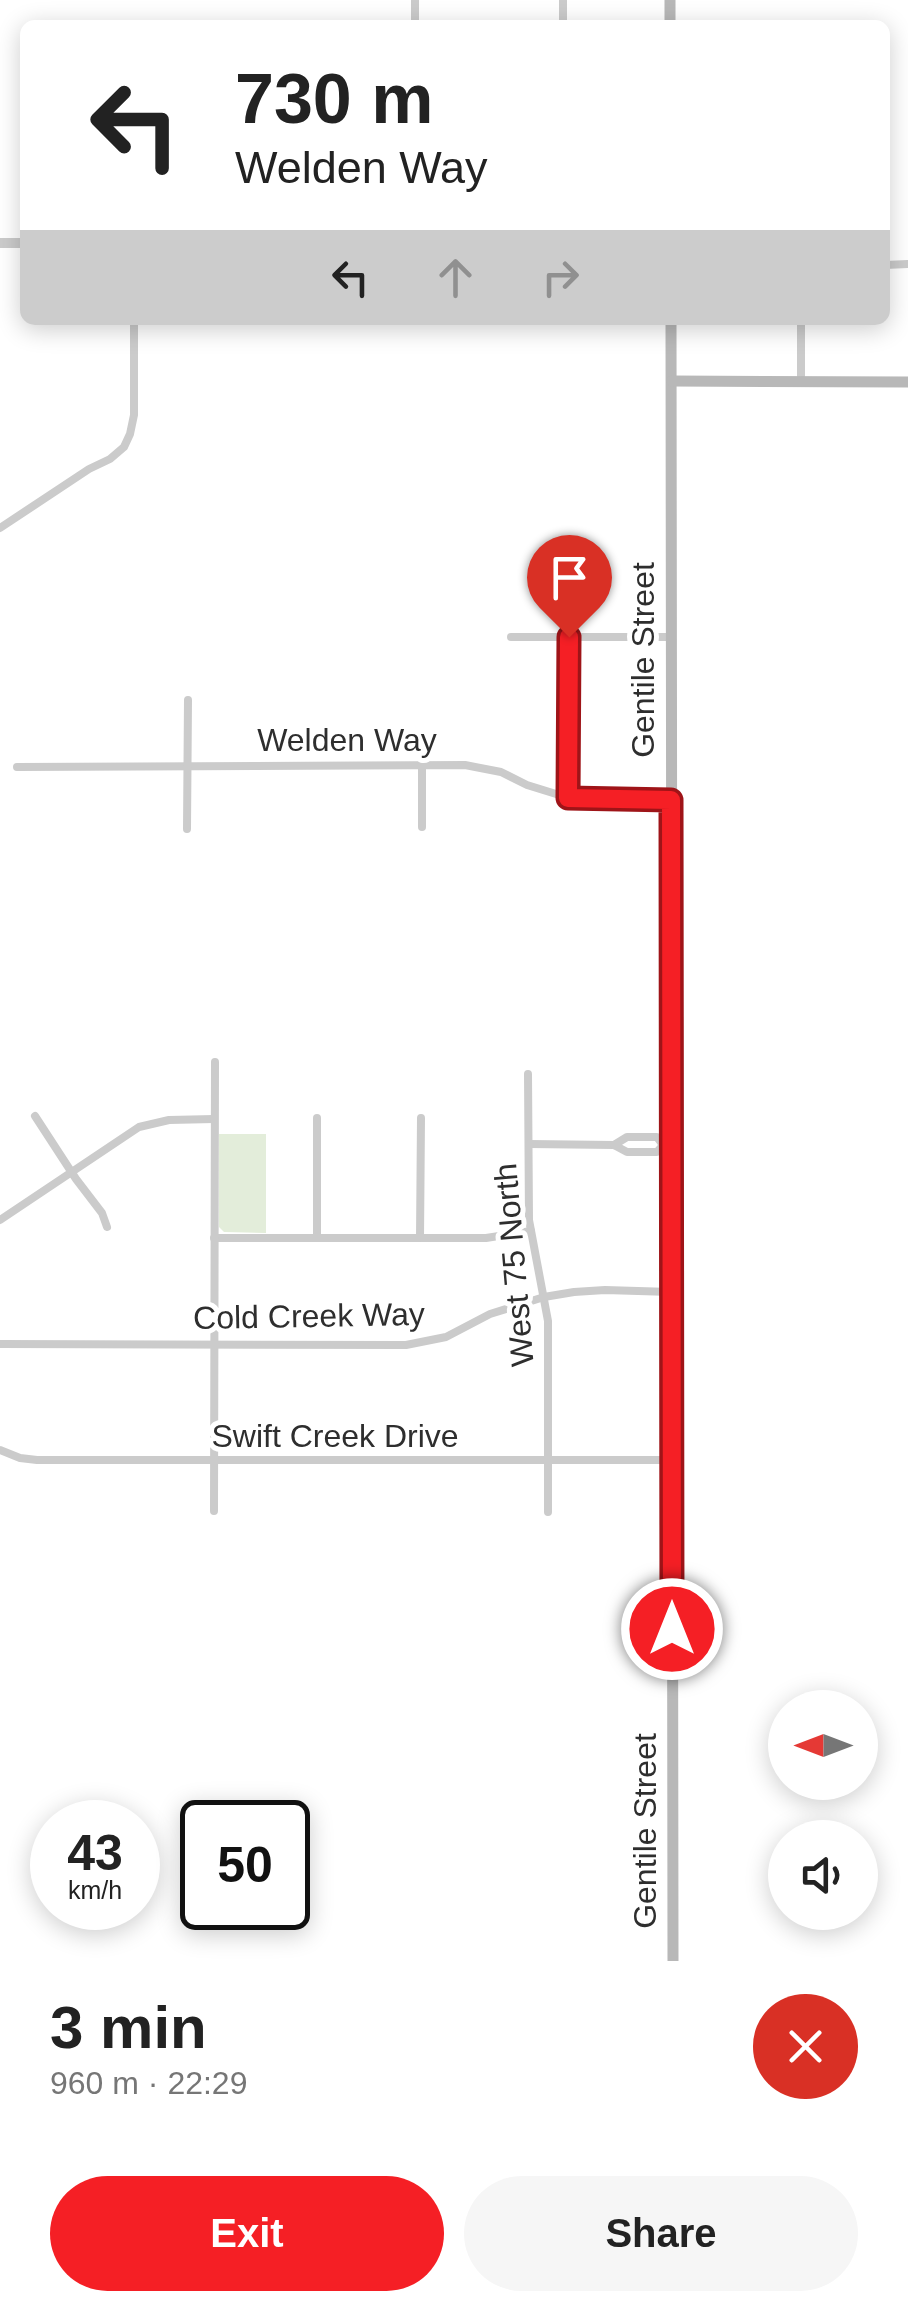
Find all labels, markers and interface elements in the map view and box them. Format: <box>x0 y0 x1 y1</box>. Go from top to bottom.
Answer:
icon: left <box>70 60 200 190</box>
text: 730 m <box>235 60 433 138</box>
text: Welden Way <box>235 142 488 193</box>
icon: left <box>323 250 378 305</box>
icon: ahead <box>428 250 483 305</box>
icon: right <box>533 250 588 305</box>
pin <box>527 535 612 638</box>
icon: arrive <box>542 550 597 605</box>
street label: Gentile Street <box>625 562 661 758</box>
street label: Welden Way <box>257 722 437 758</box>
street label: West 75 North <box>487 1162 541 1368</box>
street label: Cold Creek Way <box>193 1296 425 1336</box>
street label: Swift Creek Drive <box>211 1418 459 1454</box>
position arrow <box>620 1577 724 1681</box>
north arrow <box>768 1690 878 1800</box>
map controls <box>768 1690 878 1930</box>
street label: Gentile Street <box>627 1733 663 1929</box>
speed limit sign: 50 <box>180 1800 310 1930</box>
button: sound <box>768 1820 878 1930</box>
text: 43 <box>67 1825 123 1881</box>
text: km/h <box>68 1876 122 1904</box>
text: 3 min <box>50 1994 207 2061</box>
button: close <box>753 1994 858 2099</box>
text: 960 m · 22:29 <box>50 2065 247 2101</box>
button: Exit <box>50 2176 444 2291</box>
button: Share <box>464 2176 858 2291</box>

